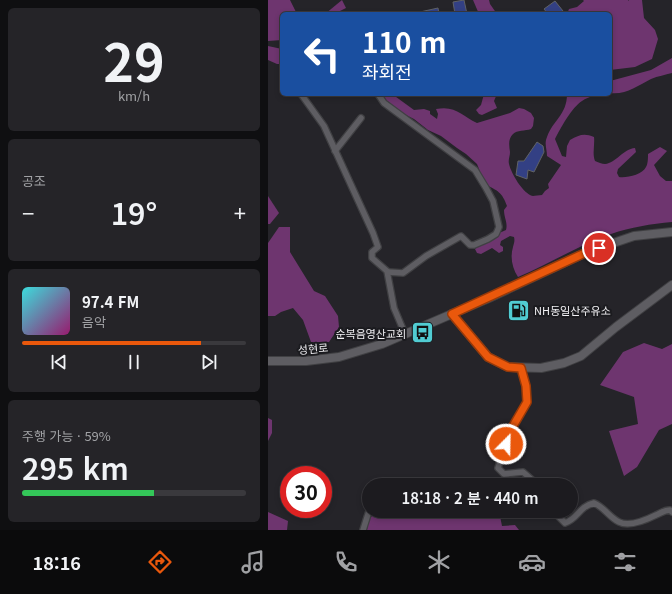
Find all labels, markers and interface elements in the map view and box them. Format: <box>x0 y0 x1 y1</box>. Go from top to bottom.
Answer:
text: 110 m <box>362 21 446 61</box>
text: 29 <box>103 22 165 97</box>
icon: left <box>296 28 348 80</box>
text: 좌회전 <box>362 58 412 84</box>
text: km/h <box>118 86 150 105</box>
text: 공조 <box>22 171 46 190</box>
text: 19° <box>111 190 157 234</box>
text: − <box>22 196 34 228</box>
text: + <box>234 196 246 228</box>
pin <box>582 231 616 265</box>
icon: arrive <box>588 237 610 259</box>
text: 97.4 FM <box>82 291 139 312</box>
fuel station icon: NH동일산주유소 <box>505 297 531 323</box>
place label: NH동일산주유소 <box>534 302 611 318</box>
text: 음악 <box>82 312 106 331</box>
bus stop icon: 순복음영산교회 <box>409 320 435 346</box>
place label: 순복음영산교회 <box>335 325 406 341</box>
street label: 성현로 <box>297 339 329 357</box>
icon: previous <box>48 351 70 373</box>
icon: pause <box>123 351 145 373</box>
icon: next <box>198 351 220 373</box>
position arrow <box>485 423 527 465</box>
text: 주행 가능 · 59% <box>22 426 111 445</box>
text: 295 km <box>22 445 129 489</box>
speed limit sign: 30 <box>280 466 332 518</box>
text: 18:18 · 2 분 · 440 m <box>402 487 538 508</box>
icon: directions <box>146 548 174 576</box>
icon: music <box>239 548 267 576</box>
icon: phone <box>332 548 360 576</box>
icon: climate <box>425 548 453 576</box>
icon: car <box>518 548 546 576</box>
icon: filters <box>611 548 639 576</box>
text: 18:16 <box>33 549 81 575</box>

